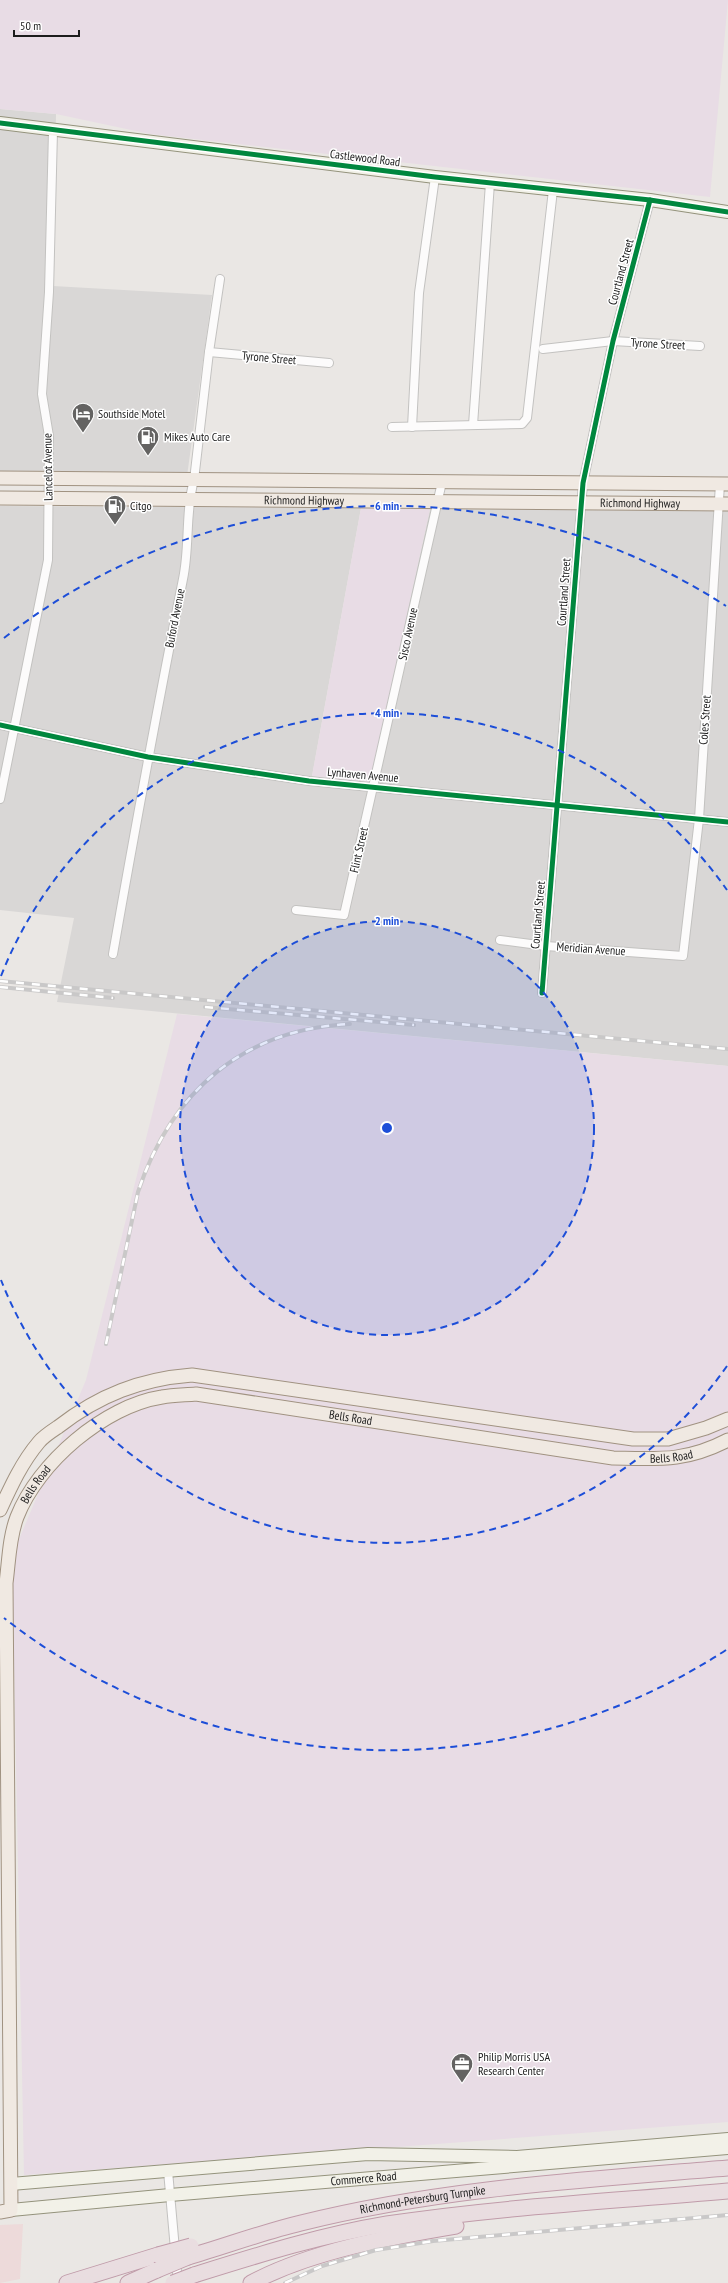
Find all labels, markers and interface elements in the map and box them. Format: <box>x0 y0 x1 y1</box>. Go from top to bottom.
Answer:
scale bar <box>14 12 79 38</box>
text: 50 m <box>20 18 41 33</box>
street label: Castlewood Road <box>329 146 401 169</box>
street label: Courtland Street <box>604 236 637 307</box>
street label: Tyrone Street <box>630 335 686 352</box>
street label: Tyrone Street <box>241 348 298 367</box>
hotel icon: Southside Motel <box>70 401 96 434</box>
place label: Southside Motel <box>98 406 165 421</box>
fuel station icon: Mikes Auto Care <box>135 424 161 457</box>
place label: Mikes Auto Care <box>164 429 230 444</box>
street label: Lancelot Avenue <box>39 433 56 501</box>
street label: Richmond Highway <box>264 492 344 508</box>
fuel station icon: Citgo <box>102 493 128 526</box>
street label: Richmond Highway <box>600 495 680 511</box>
place label: Citgo <box>130 498 152 513</box>
text: 6 min <box>375 498 399 513</box>
street label: Courtland Street <box>554 557 573 626</box>
street label: Buford Avenue <box>161 587 188 649</box>
street label: Sisco Avenue <box>395 606 420 662</box>
street label: Coles Street <box>695 694 714 745</box>
text: 4 min <box>375 705 399 720</box>
street label: Lynhaven Avenue <box>327 764 399 785</box>
street label: Flint Street <box>346 825 371 874</box>
street label: Courtland Street <box>527 880 548 949</box>
text: 2 min <box>375 913 399 928</box>
street label: Meridian Avenue <box>556 939 626 958</box>
centre of rings <box>380 1121 394 1135</box>
street label: Bells Road <box>328 1407 373 1428</box>
street label: Bells Road <box>650 1446 694 1466</box>
street label: Bells Road <box>17 1462 54 1506</box>
place label: Philip Morris USA Research Center <box>478 2049 550 2078</box>
office icon: Philip Morris USA Research Center <box>449 2051 475 2084</box>
street label: Commerce Road <box>330 2168 397 2188</box>
street label: Richmond-Petersburg Turnpike <box>358 2182 486 2217</box>

